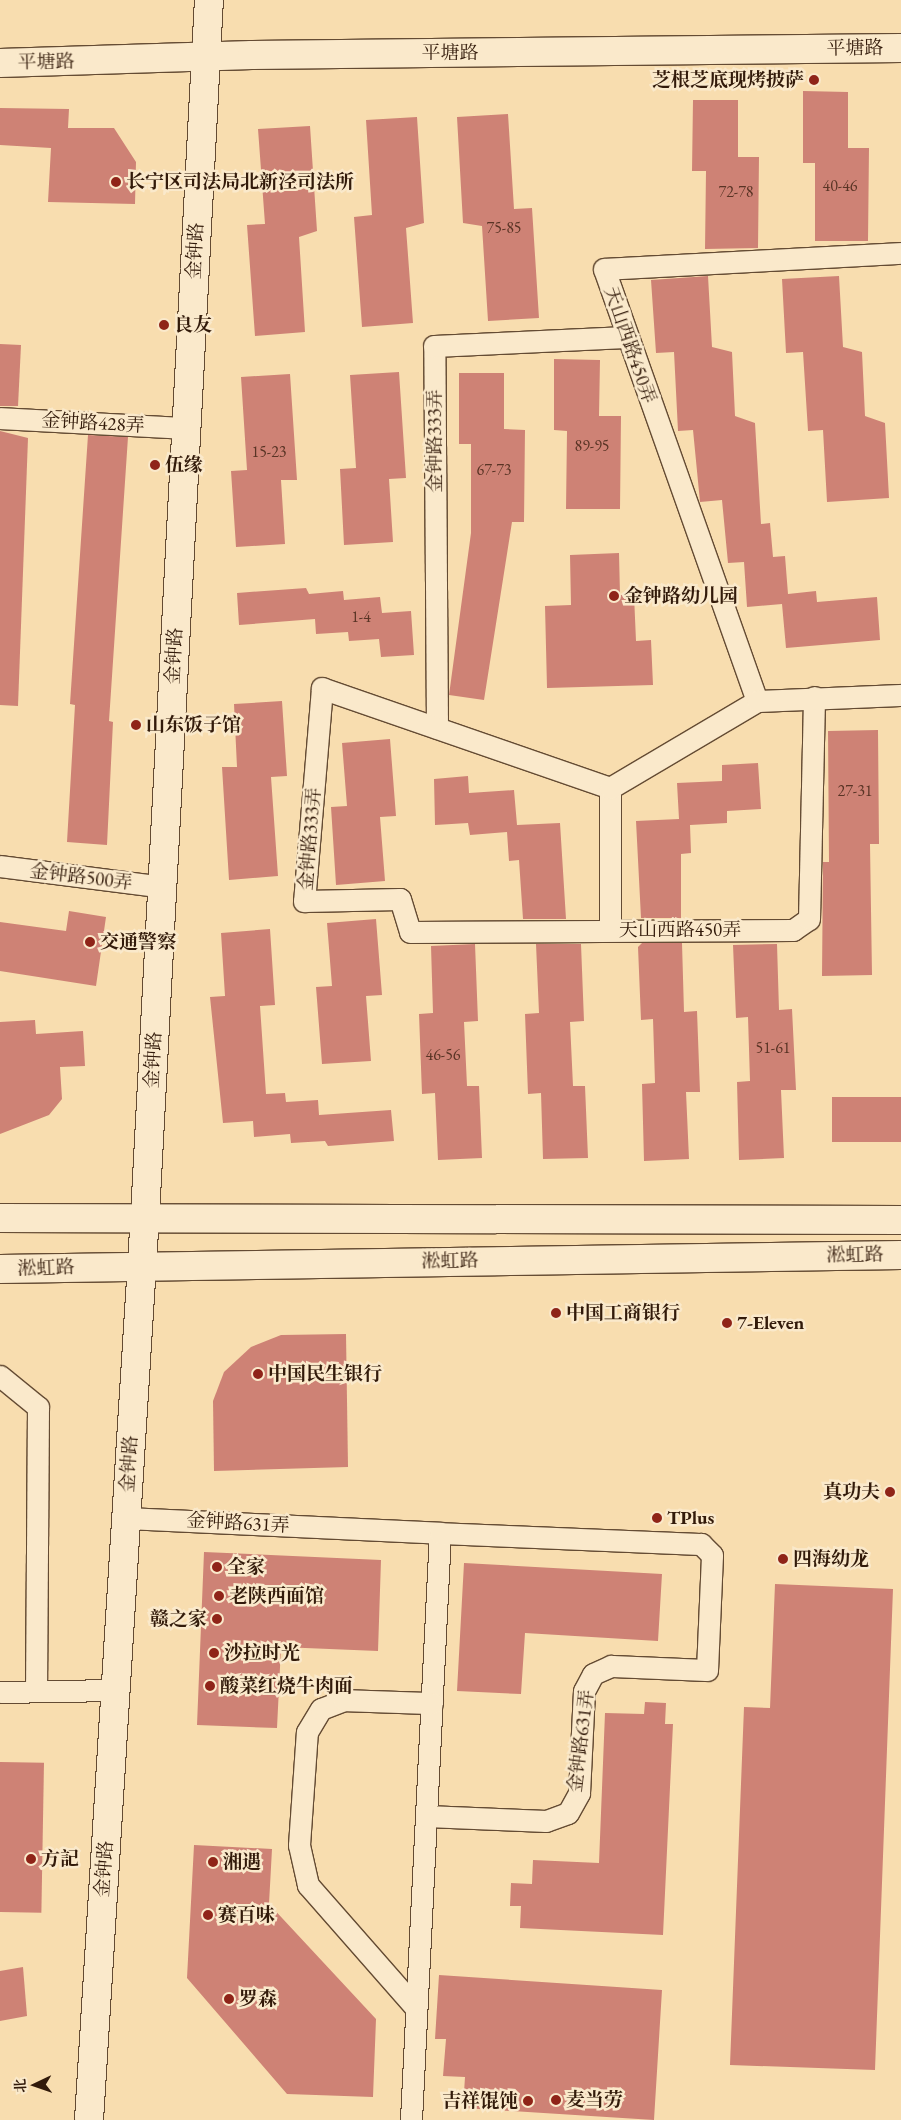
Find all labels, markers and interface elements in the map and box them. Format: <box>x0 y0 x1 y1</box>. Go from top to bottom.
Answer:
street label: 平塘路 <box>826 36 884 60</box>
street label: 平塘路 <box>422 42 478 64</box>
street label: 平塘路 <box>17 50 75 74</box>
place label: 芝根芝底现烤披萨 <box>652 69 804 91</box>
marker: 芝根芝底现烤披萨 <box>808 74 820 86</box>
place label: 长宁区司法局北新泾司法所 <box>126 171 354 193</box>
marker: 长宁区司法局北新泾司法所 <box>110 176 122 188</box>
house number: 40-46 <box>822 176 858 196</box>
house number: 72-78 <box>718 182 754 202</box>
house number: 75-85 <box>486 218 522 238</box>
street label: 金钟路 <box>182 222 208 280</box>
street label: 天山西路450弄 <box>599 283 661 407</box>
place label: 良友 <box>174 314 212 336</box>
marker: 良友 <box>158 319 170 331</box>
street label: 金钟路333弄 <box>424 389 446 493</box>
street label: 金钟路428弄 <box>41 409 145 437</box>
house number: 89-95 <box>574 436 610 456</box>
house number: 15-23 <box>251 442 287 462</box>
place label: 伍缘 <box>165 454 203 476</box>
marker: 伍缘 <box>149 459 161 471</box>
house number: 67-73 <box>476 460 512 480</box>
place label: 金钟路幼儿园 <box>624 585 738 607</box>
marker: 金钟路幼儿园 <box>608 590 620 602</box>
house number: 1-4 <box>351 607 371 627</box>
street label: 金钟路 <box>161 627 187 685</box>
place label: 山东饭子馆 <box>146 714 241 736</box>
marker: 山东饭子馆 <box>130 719 142 731</box>
house number: 27-31 <box>837 781 873 801</box>
street label: 金钟路333弄 <box>294 787 326 891</box>
street label: 金钟路500弄 <box>28 859 134 895</box>
street label: 天山西路450弄 <box>619 919 741 941</box>
place label: 交通警察 <box>100 931 176 953</box>
marker: 交通警察 <box>84 936 96 948</box>
street label: 金钟路 <box>140 1031 166 1089</box>
house number: 51-61 <box>755 1038 791 1058</box>
house number: 46-56 <box>425 1045 461 1065</box>
street label: 淞虹路 <box>826 1243 884 1267</box>
street label: 淞虹路 <box>421 1249 479 1273</box>
street label: 淞虹路 <box>17 1256 75 1280</box>
place label: 中国工商银行 <box>566 1302 680 1324</box>
marker: 中国工商银行 <box>550 1307 562 1319</box>
place label: 7-Eleven <box>737 1312 804 1334</box>
marker: 7-Eleven <box>721 1317 733 1329</box>
place label: 中国民生银行 <box>268 1363 382 1385</box>
marker: 中国民生银行 <box>252 1368 264 1380</box>
street label: 金钟路 <box>116 1435 142 1493</box>
place label: 真功夫 <box>823 1481 880 1503</box>
marker: 真功夫 <box>884 1486 896 1498</box>
place label: TPlus <box>667 1507 714 1529</box>
street label: 金钟路631弄 <box>186 1509 290 1537</box>
marker: TPlus <box>651 1512 663 1524</box>
place label: 四海幼龙 <box>793 1548 869 1570</box>
marker: 四海幼龙 <box>777 1553 789 1565</box>
place label: 全家 <box>227 1556 265 1578</box>
marker: 全家 <box>211 1561 223 1573</box>
place label: 老陕西面馆 <box>229 1585 324 1607</box>
marker: 老陕西面馆 <box>213 1590 225 1602</box>
place label: 赣之家 <box>150 1608 207 1630</box>
marker: 赣之家 <box>211 1613 223 1625</box>
place label: 沙拉时光 <box>224 1642 300 1664</box>
marker: 沙拉时光 <box>208 1647 220 1659</box>
place label: 酸菜红烧牛肉面 <box>220 1675 353 1697</box>
marker: 酸菜红烧牛肉面 <box>204 1680 216 1692</box>
street label: 金钟路631弄 <box>563 1688 599 1794</box>
street label: 金钟路 <box>91 1840 117 1898</box>
place label: 方記 <box>41 1848 79 1870</box>
place label: 湘遇 <box>223 1851 261 1873</box>
marker: 方記 <box>25 1853 37 1865</box>
marker: 湘遇 <box>207 1856 219 1868</box>
place label: 赛百味 <box>218 1904 275 1926</box>
marker: 赛百味 <box>202 1909 214 1921</box>
place label: 罗森 <box>239 1988 277 2010</box>
marker: 罗森 <box>223 1993 235 2005</box>
north arrow <box>10 2060 60 2110</box>
text: 北 <box>11 2078 29 2093</box>
place label: 麦当劳 <box>566 2089 623 2111</box>
place label: 吉祥馄饨 <box>442 2090 518 2112</box>
marker: 麦当劳 <box>550 2094 562 2106</box>
marker: 吉祥馄饨 <box>522 2095 534 2107</box>

